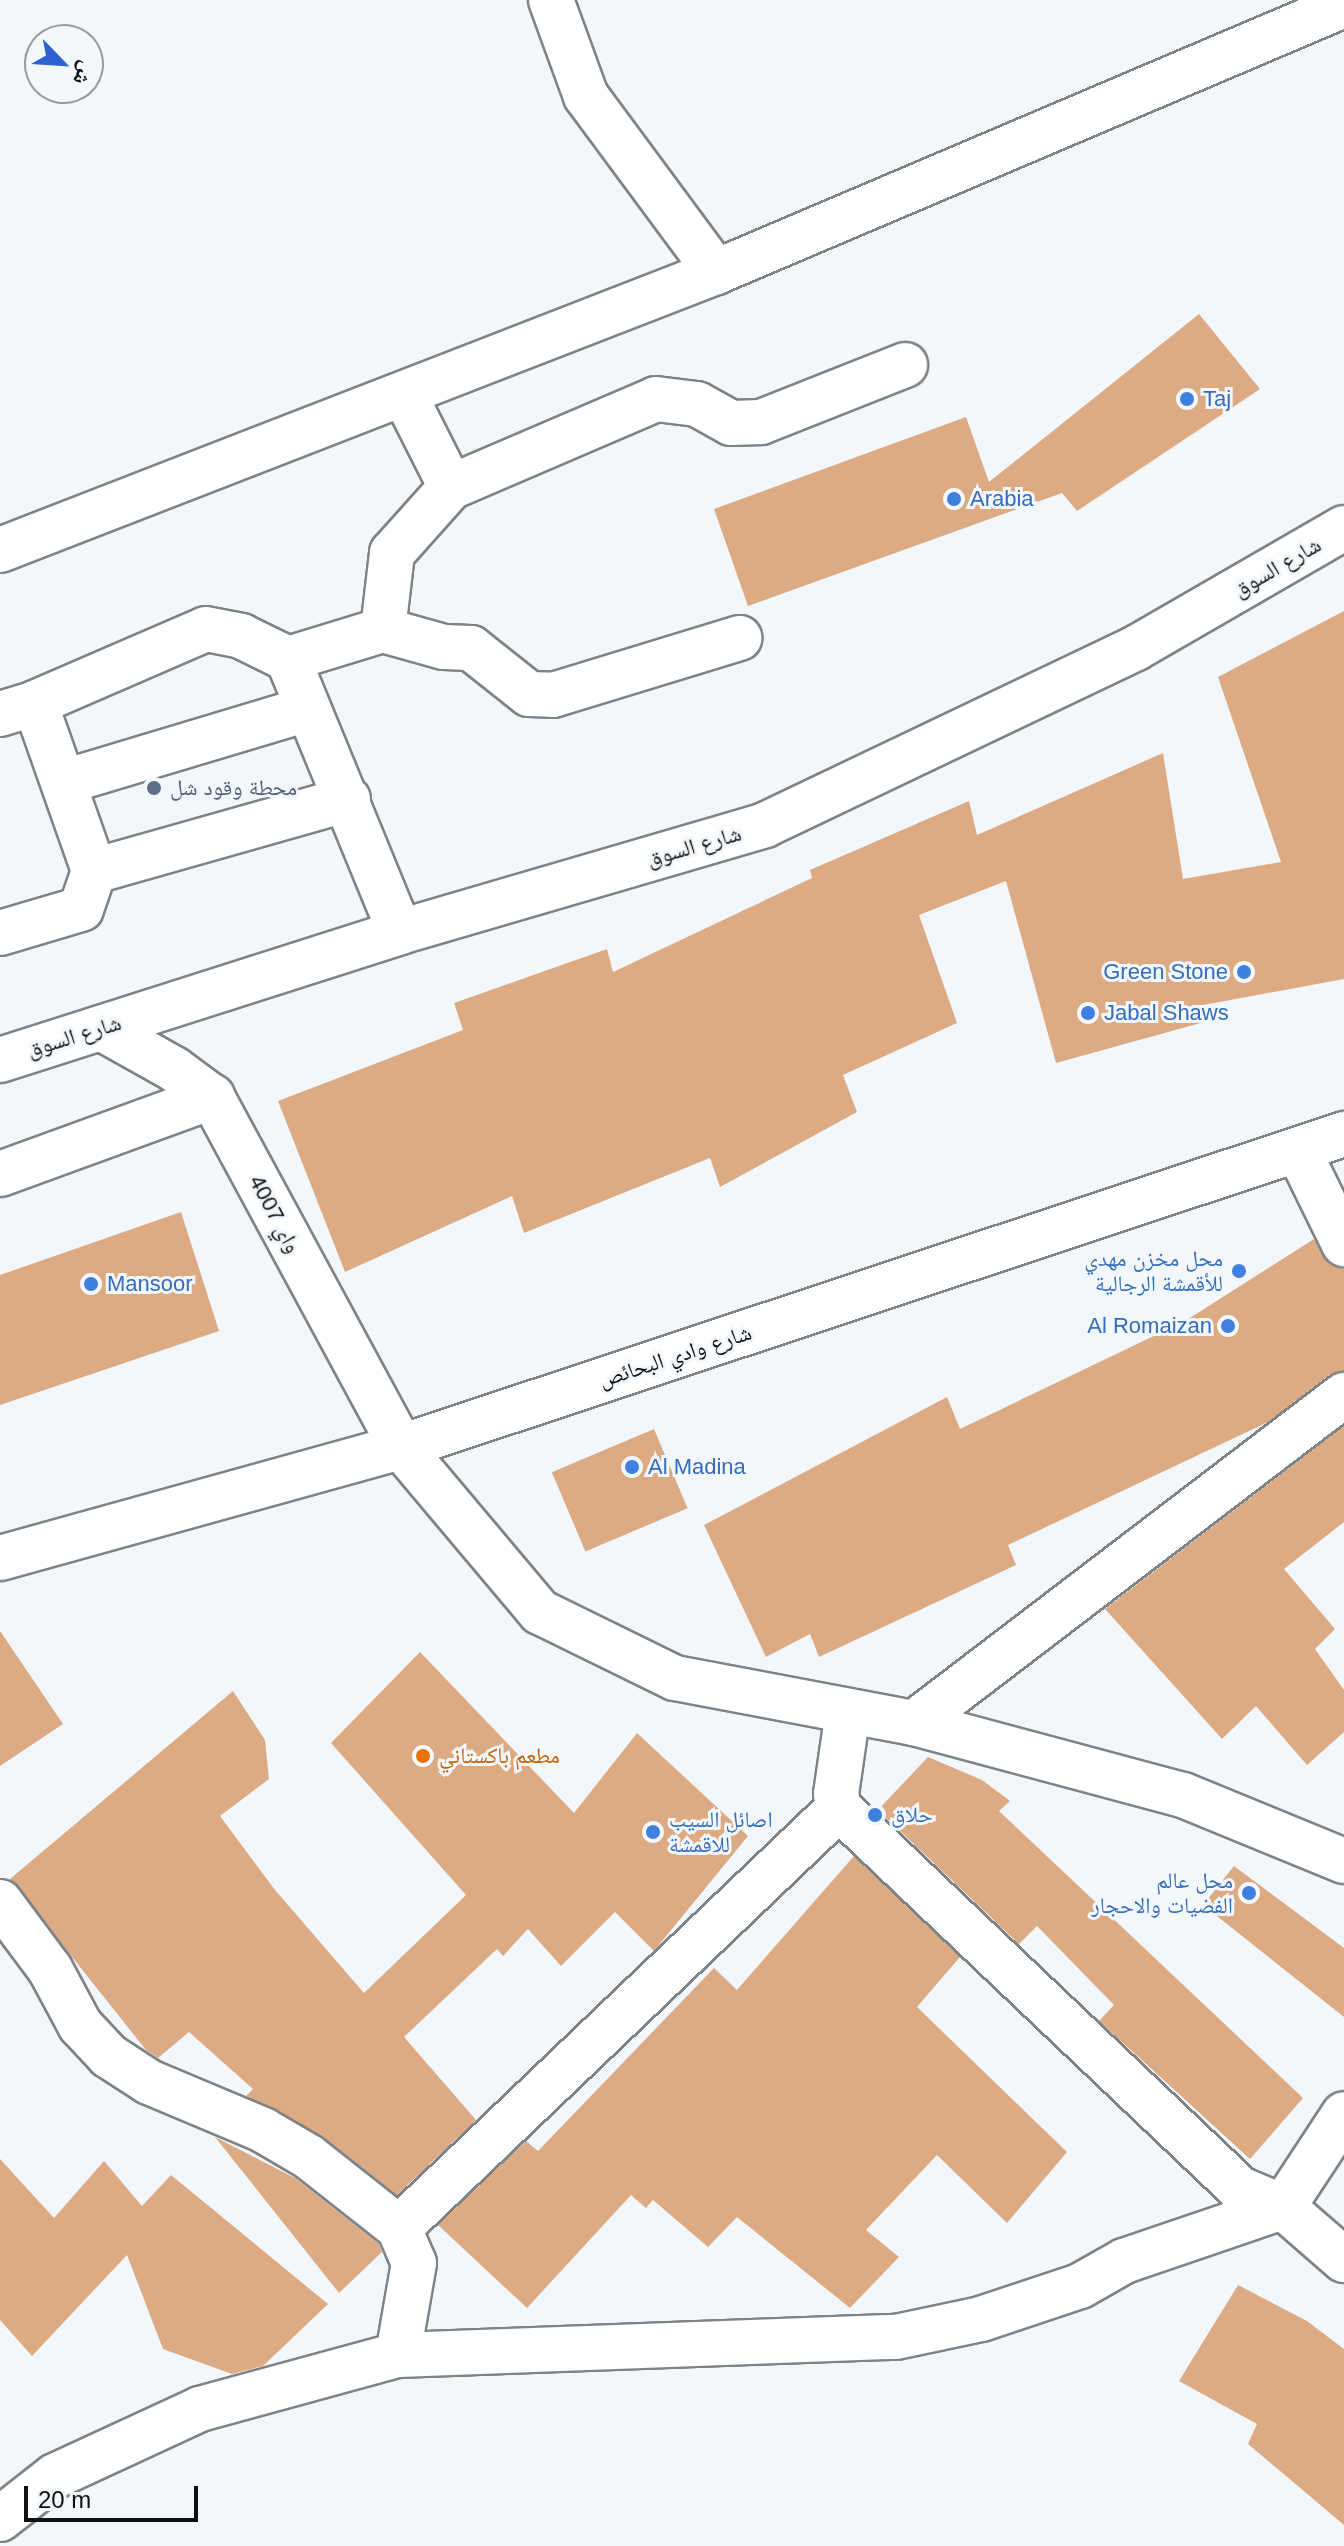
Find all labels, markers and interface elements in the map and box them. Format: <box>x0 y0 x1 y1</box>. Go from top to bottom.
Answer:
north arrow <box>24 24 104 104</box>
text: ش <box>68 58 101 89</box>
place label: Taj <box>1203 386 1231 412</box>
marker: Taj <box>1178 390 1196 408</box>
place label: Arabia <box>970 486 1034 512</box>
marker: Arabia <box>945 490 963 508</box>
street label: شارع السوق <box>1228 531 1326 603</box>
place label: محطة وقود شل <box>170 775 297 801</box>
marker: محطة وقود شل <box>145 779 163 797</box>
street label: شارع السوق <box>644 820 744 872</box>
place label: Green Stone <box>1103 959 1228 985</box>
marker: Green Stone <box>1235 963 1253 981</box>
place label: Jabal Shaws <box>1104 1000 1229 1026</box>
marker: Jabal Shaws <box>1079 1004 1097 1022</box>
street label: شارع السوق <box>24 1009 124 1063</box>
street label: واي 4007 <box>244 1171 306 1257</box>
place label: محل مخزن مهدي للأقمشة الرجالية <box>1084 1245 1223 1296</box>
marker: محل مخزن مهدي للأقمشة الرجالية <box>1230 1262 1248 1280</box>
place label: Mansoor <box>107 1271 193 1297</box>
marker: Mansoor <box>82 1275 100 1293</box>
place label: Al Romaizan <box>1087 1313 1212 1339</box>
marker: Al Romaizan <box>1219 1317 1237 1335</box>
street label: شارع وادي البحائص <box>595 1319 755 1393</box>
place label: Al Madina <box>648 1454 746 1480</box>
marker: Al Madina <box>623 1458 641 1476</box>
place label: مطعم باكستاني <box>439 1743 560 1769</box>
marker: مطعم باكستاني <box>414 1747 432 1765</box>
place label: حلاق <box>891 1802 933 1828</box>
place label: اصائل السيب للاقمشة <box>669 1806 773 1858</box>
marker: حلاق <box>866 1806 884 1824</box>
marker: اصائل السيب للاقمشة <box>644 1823 662 1841</box>
place label: محل عالم الفضيات والاحجار <box>1091 1867 1233 1918</box>
marker: محل عالم الفضيات والاحجار <box>1240 1884 1258 1902</box>
scale bar <box>28 2470 202 2520</box>
text: 20 m <box>38 2486 91 2513</box>

